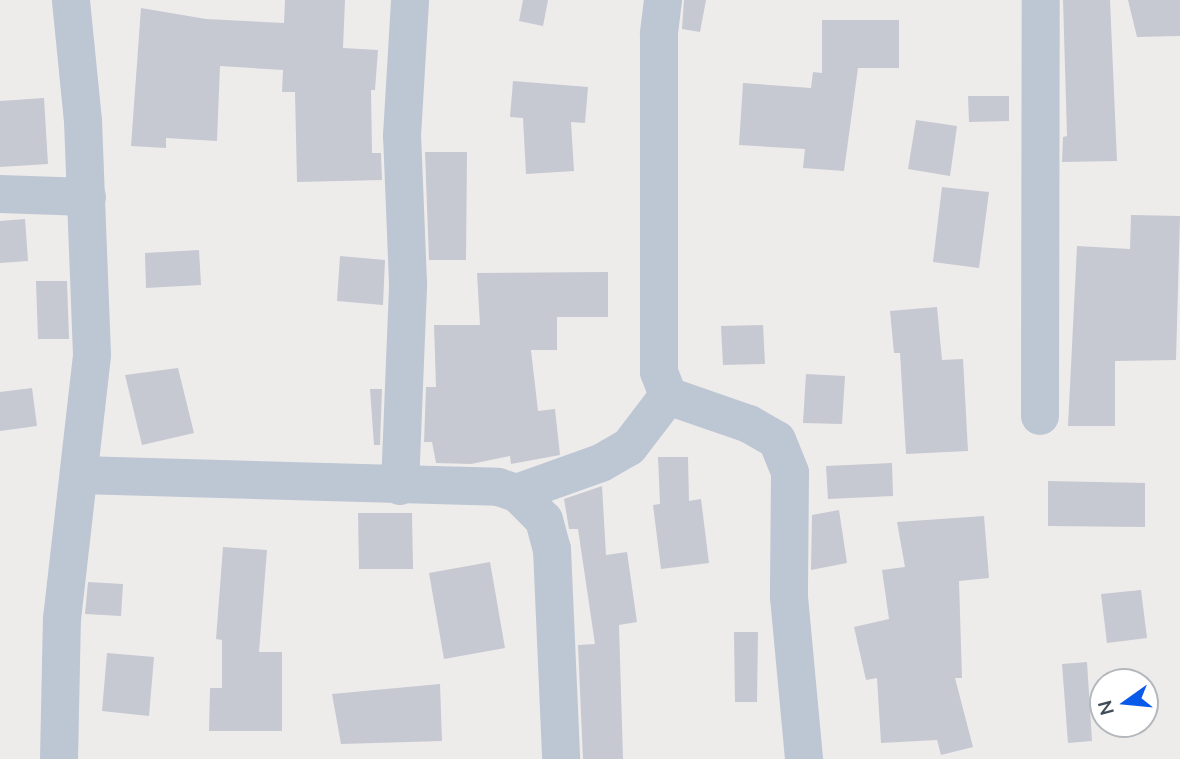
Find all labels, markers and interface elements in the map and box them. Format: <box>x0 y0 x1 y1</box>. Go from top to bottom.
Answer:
north arrow <box>1089 668 1159 738</box>
text: N <box>1092 698 1119 718</box>

